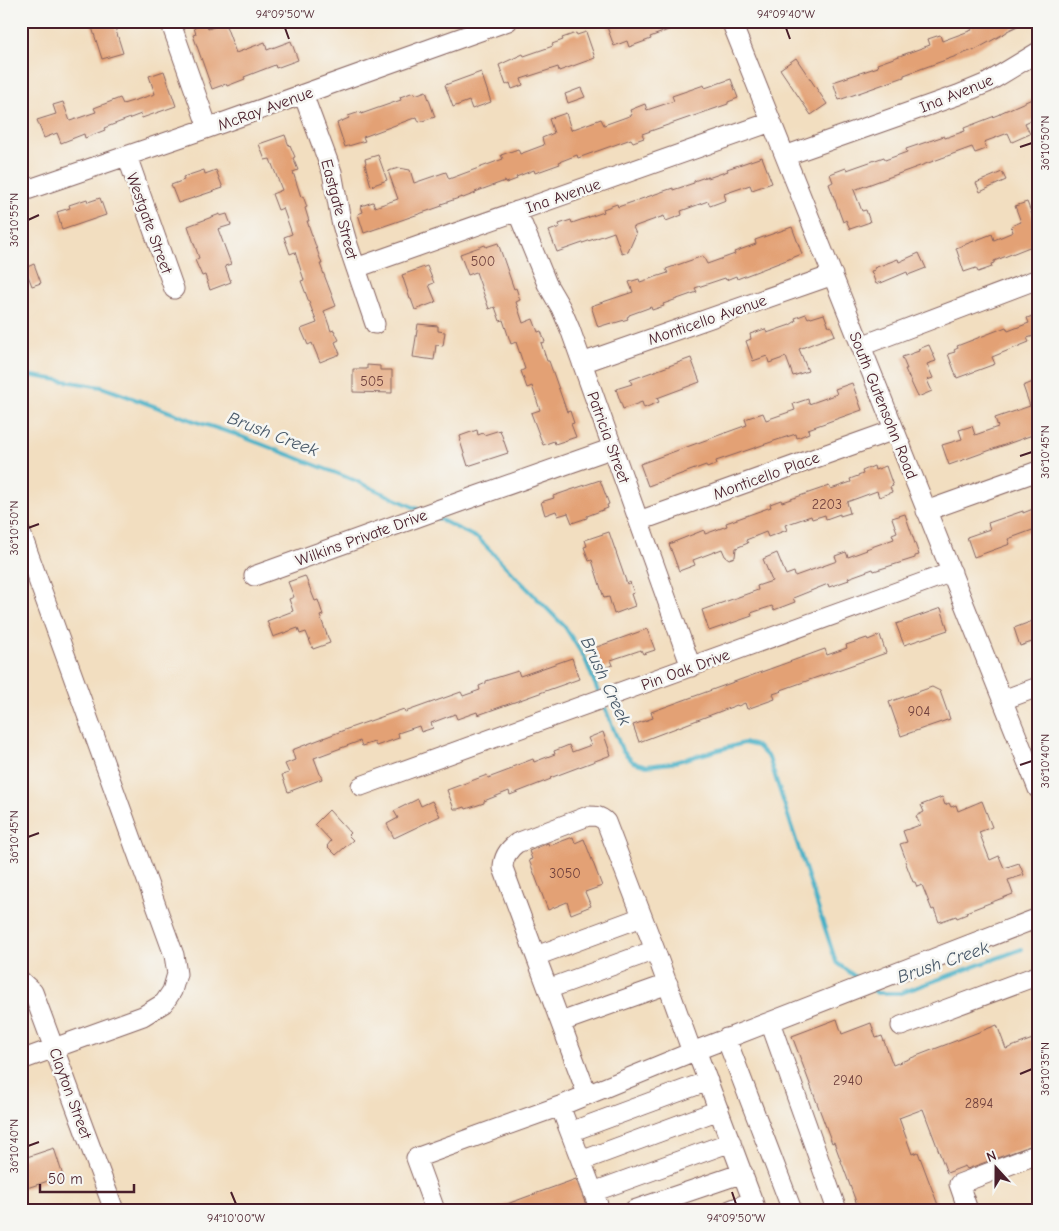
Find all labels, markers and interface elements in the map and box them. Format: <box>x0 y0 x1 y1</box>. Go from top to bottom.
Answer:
text: 94°09'50"W <box>256 7 315 21</box>
text: 94°09'40"W <box>757 7 816 21</box>
street label: Ina Avenue <box>917 71 996 117</box>
street label: McRay Avenue <box>215 83 315 134</box>
text: 36°10'50"N <box>1038 116 1052 170</box>
street label: Eastgate Street <box>317 157 361 262</box>
street label: Westgate Street <box>123 171 176 277</box>
street label: Ina Avenue <box>524 175 603 217</box>
text: 36°10'55"N <box>7 193 21 247</box>
house number: 500 <box>471 253 495 270</box>
street label: Monticello Avenue <box>646 291 769 349</box>
street label: South Gutensohn Road <box>845 329 921 482</box>
house number: 505 <box>360 373 384 390</box>
street label: Patricia Street <box>583 389 633 486</box>
water label: Brush Creek <box>225 408 321 461</box>
text: 36°10'45"N <box>1038 425 1052 479</box>
street label: Monticello Place <box>711 448 822 504</box>
house number: 2203 <box>812 496 842 513</box>
text: 36°10'50"N <box>7 501 21 555</box>
street label: Wilkins Private Drive <box>293 506 430 570</box>
water label: Brush Creek <box>576 634 635 729</box>
street label: Pin Oak Drive <box>639 646 732 694</box>
house number: 904 <box>908 703 931 720</box>
text: 36°10'40"N <box>1038 734 1052 788</box>
text: 36°10'45"N <box>7 810 21 864</box>
house number: 3050 <box>549 865 581 882</box>
water label: Brush Creek <box>895 937 992 988</box>
text: 36°10'35"N <box>1038 1042 1052 1096</box>
street label: Clayton Street <box>45 1045 95 1142</box>
house number: 2940 <box>833 1072 863 1089</box>
house number: 2894 <box>965 1095 994 1112</box>
text: 36°10'40"N <box>7 1119 21 1173</box>
north arrow <box>972 1144 1022 1194</box>
text: N <box>984 1147 999 1166</box>
scale bar <box>40 1161 134 1193</box>
text: 50 m <box>48 1170 83 1188</box>
text: 94°10'00"W <box>207 1211 266 1225</box>
text: 94°09'50"W <box>707 1211 766 1225</box>

